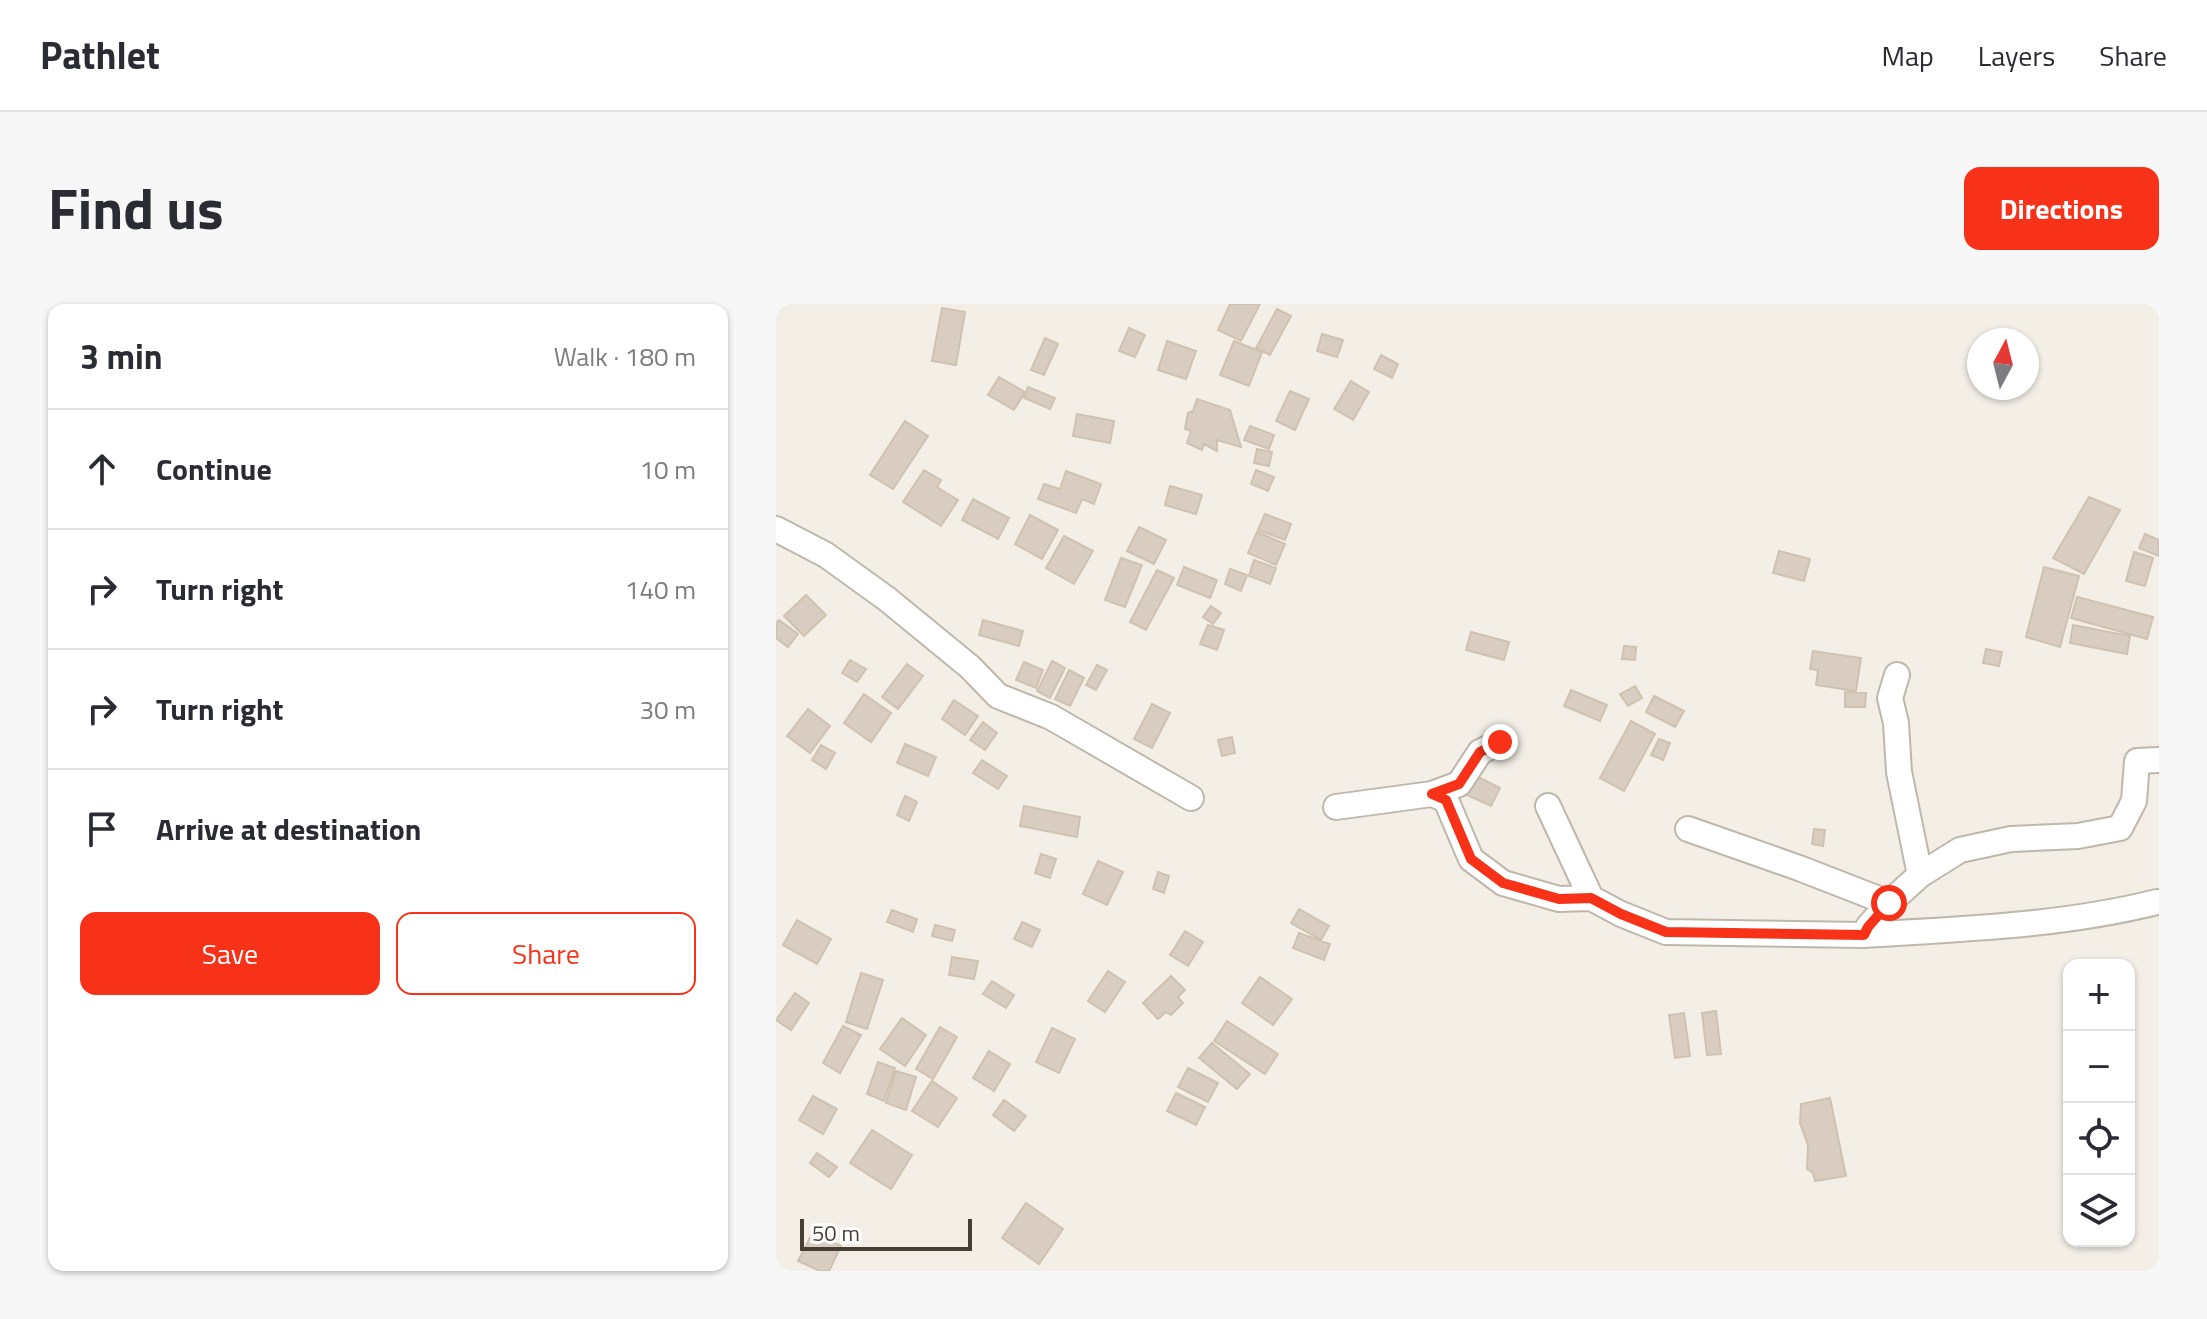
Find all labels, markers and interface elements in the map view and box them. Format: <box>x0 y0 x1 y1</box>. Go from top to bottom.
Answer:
text: Pathlet <box>40 26 160 84</box>
text: Map <box>1881 34 1934 77</box>
text: Layers <box>1978 34 2055 77</box>
text: Share <box>2099 34 2167 77</box>
text: Find us <box>48 166 224 251</box>
button: Directions <box>1964 167 2159 250</box>
north arrow <box>1967 328 2039 400</box>
text: 3 min <box>80 330 163 382</box>
text: Walk · 180 m <box>554 337 696 376</box>
text: Continue <box>156 446 272 492</box>
icon: ahead <box>80 447 124 491</box>
text: 10 m <box>639 450 696 489</box>
text: Turn right <box>156 566 284 612</box>
icon: right <box>80 567 124 611</box>
text: 140 m <box>625 570 696 609</box>
text: Turn right <box>156 686 284 732</box>
icon: right <box>80 687 124 731</box>
text: 30 m <box>639 690 696 729</box>
route end <box>1482 724 1518 760</box>
text: Arrive at destination <box>156 806 421 852</box>
icon: arrive <box>80 807 124 851</box>
route start <box>1871 885 1907 921</box>
button: Save <box>80 912 380 995</box>
button: Share <box>396 912 696 995</box>
map controls <box>2063 959 2135 1247</box>
button: + <box>2063 959 2135 1031</box>
button: − <box>2063 1031 2135 1103</box>
button: locate <box>2063 1103 2135 1175</box>
button: layers <box>2063 1175 2135 1247</box>
scale bar <box>800 1215 972 1251</box>
text: 50 m <box>812 1216 860 1250</box>

